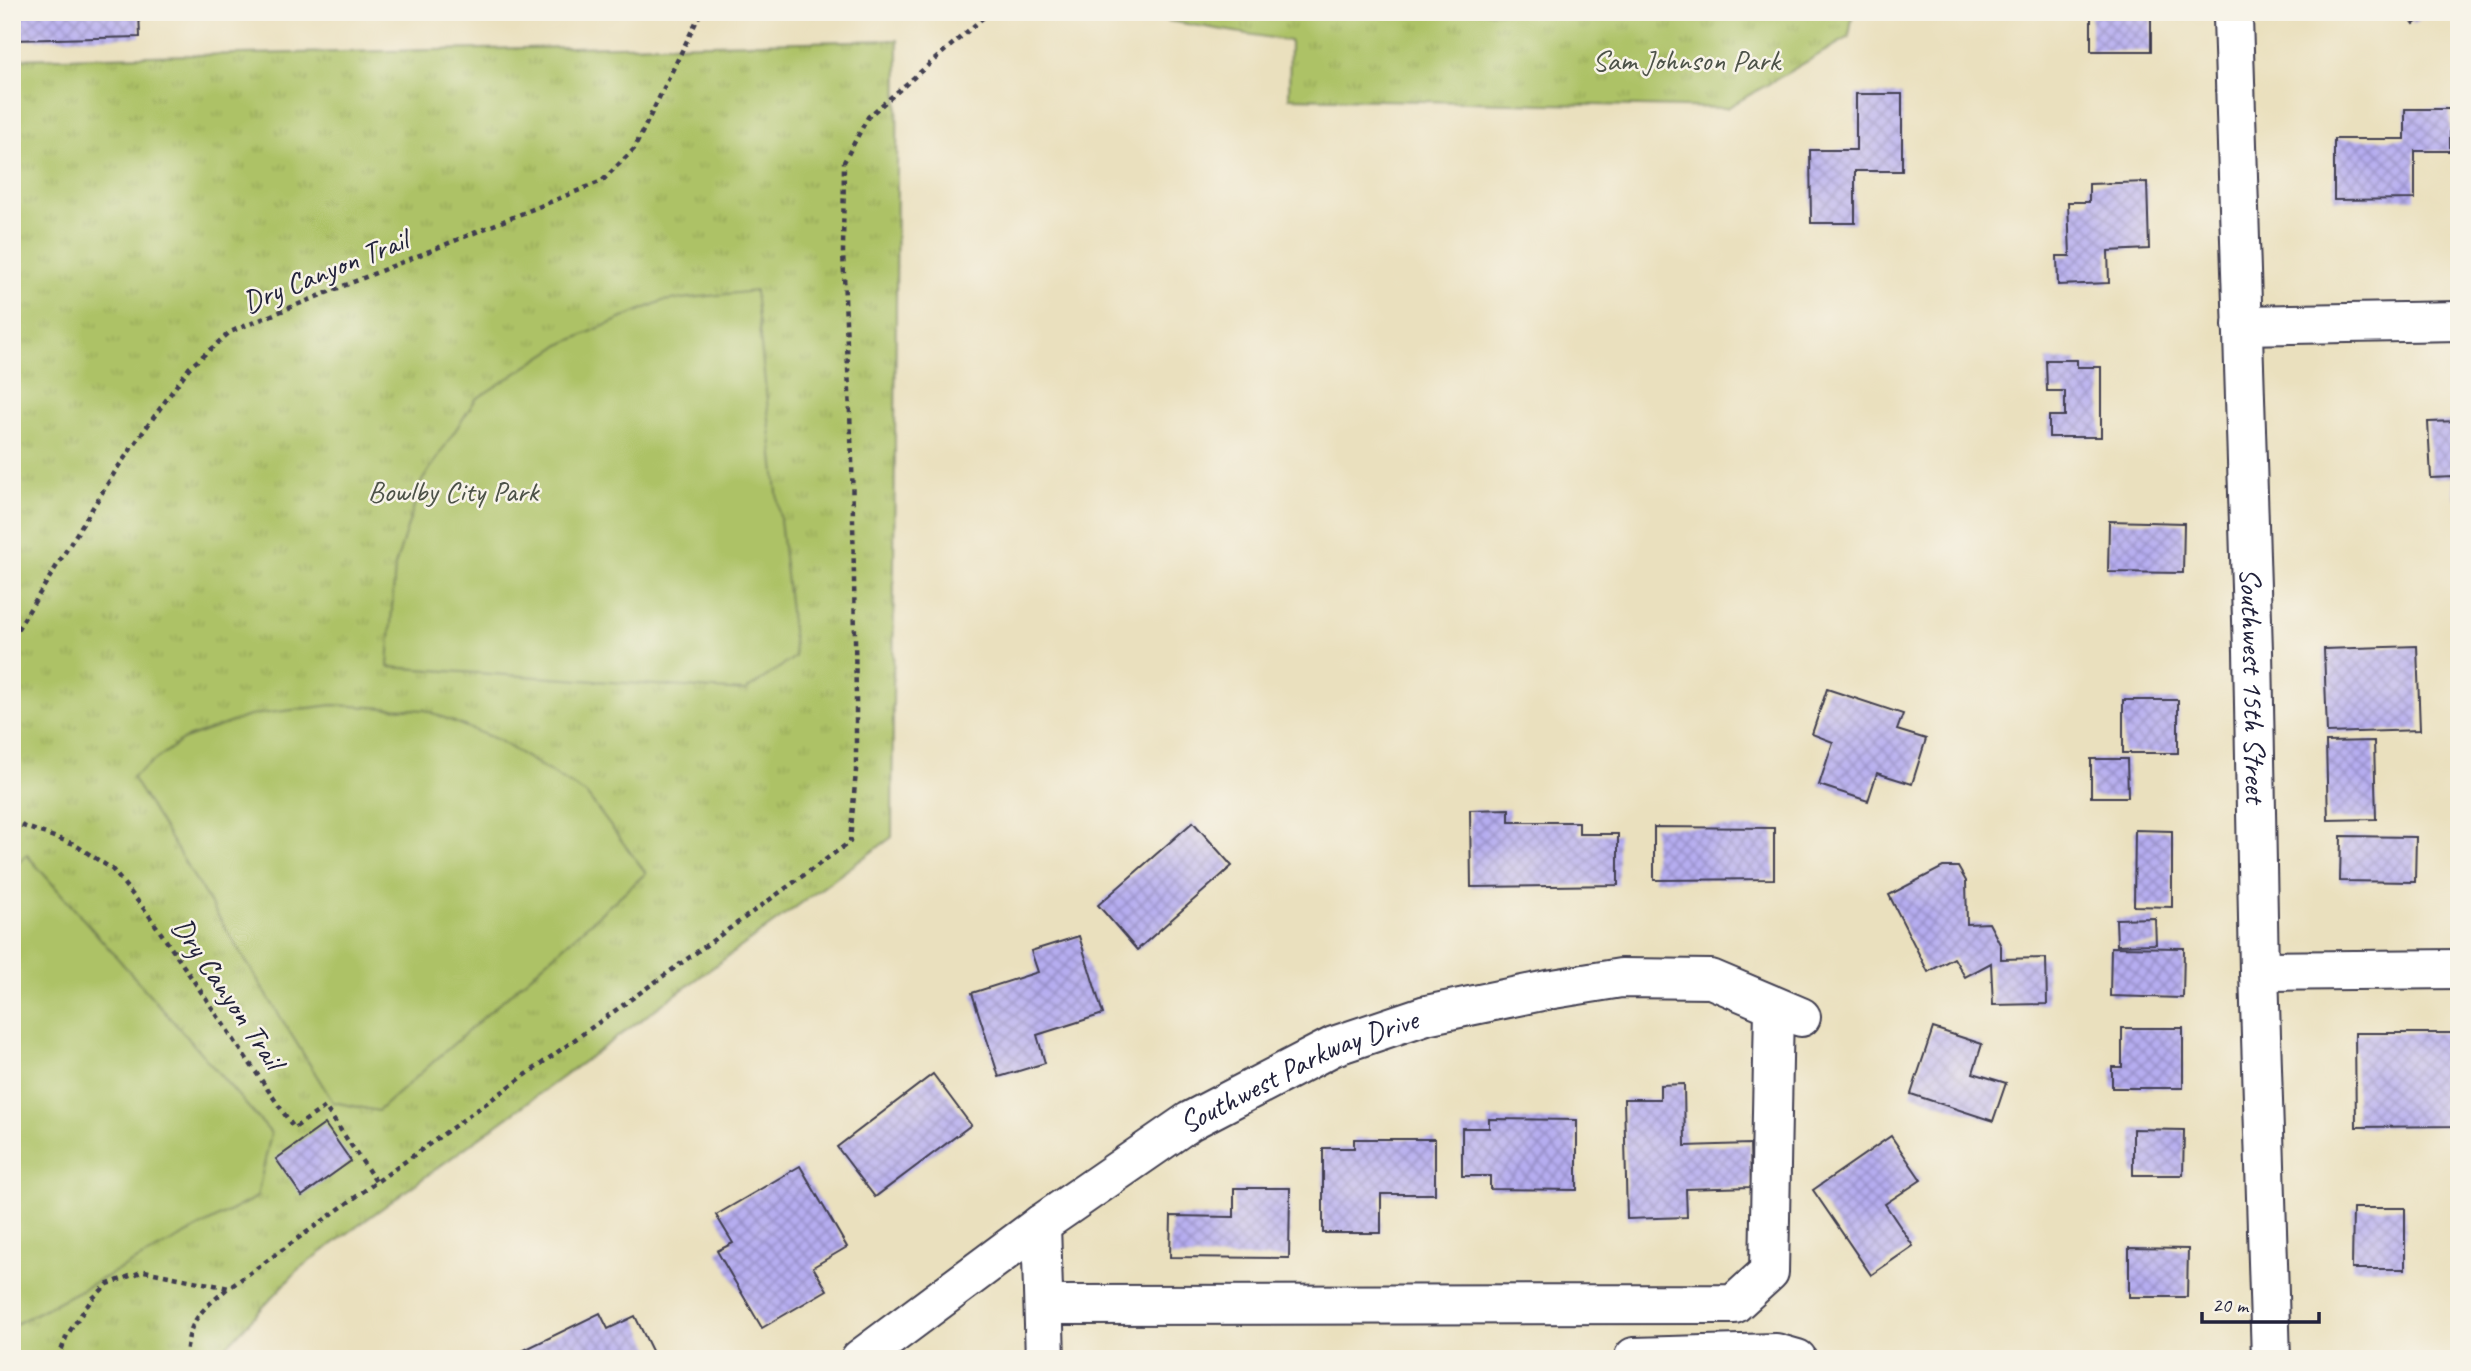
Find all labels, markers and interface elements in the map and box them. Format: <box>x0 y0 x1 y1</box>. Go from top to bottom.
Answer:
park label: Sam Johnson Park <box>1592 41 1782 79</box>
street label: Dry Canyon Trail <box>237 219 418 321</box>
park label: Bowlby City Park <box>368 472 540 510</box>
street label: Southwest 15th Street <box>2231 567 2275 806</box>
street label: Dry Canyon Trail <box>163 910 295 1080</box>
street label: Southwest Parkway Drive <box>1172 999 1425 1142</box>
scale bar <box>2202 1280 2319 1324</box>
text: 20 m <box>2212 1292 2250 1318</box>

